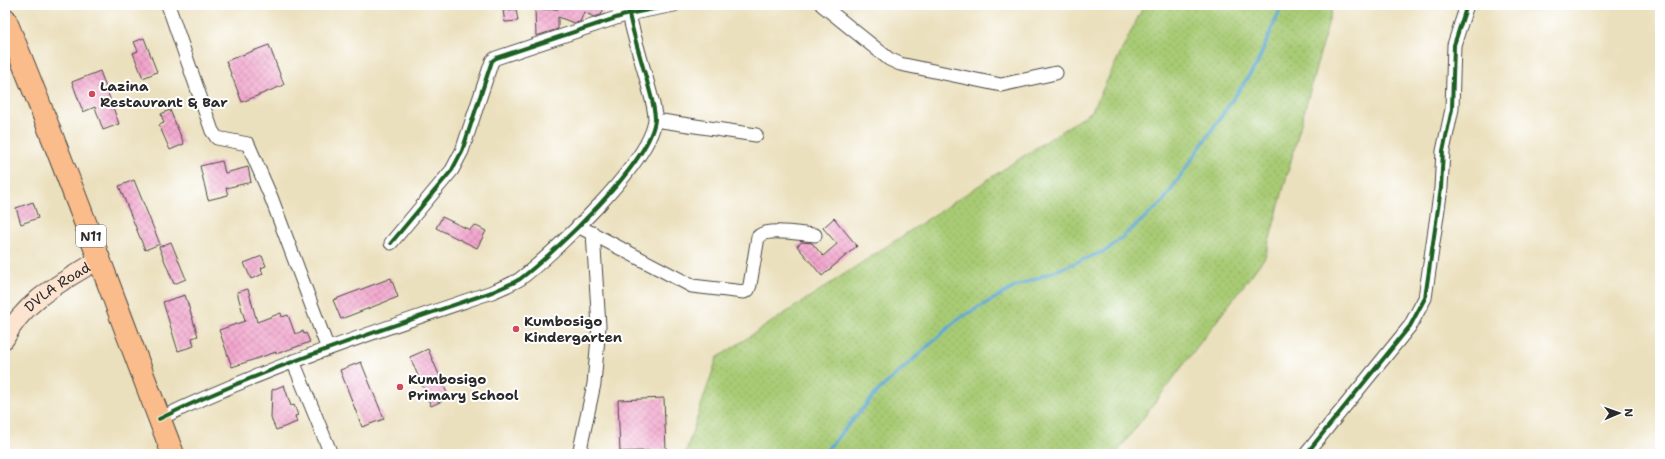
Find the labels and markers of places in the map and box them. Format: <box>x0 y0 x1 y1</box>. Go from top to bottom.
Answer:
place label: Lazina Restaurant & Bar <box>100 77 228 111</box>
marker: Lazina Restaurant & Bar <box>87 89 97 99</box>
place label: Kumbosigo Kindergarten <box>524 312 622 346</box>
marker: Kumbosigo Kindergarten <box>511 324 521 334</box>
place label: Kumbosigo Primary School <box>408 370 519 404</box>
marker: Kumbosigo Primary School <box>395 382 405 392</box>

